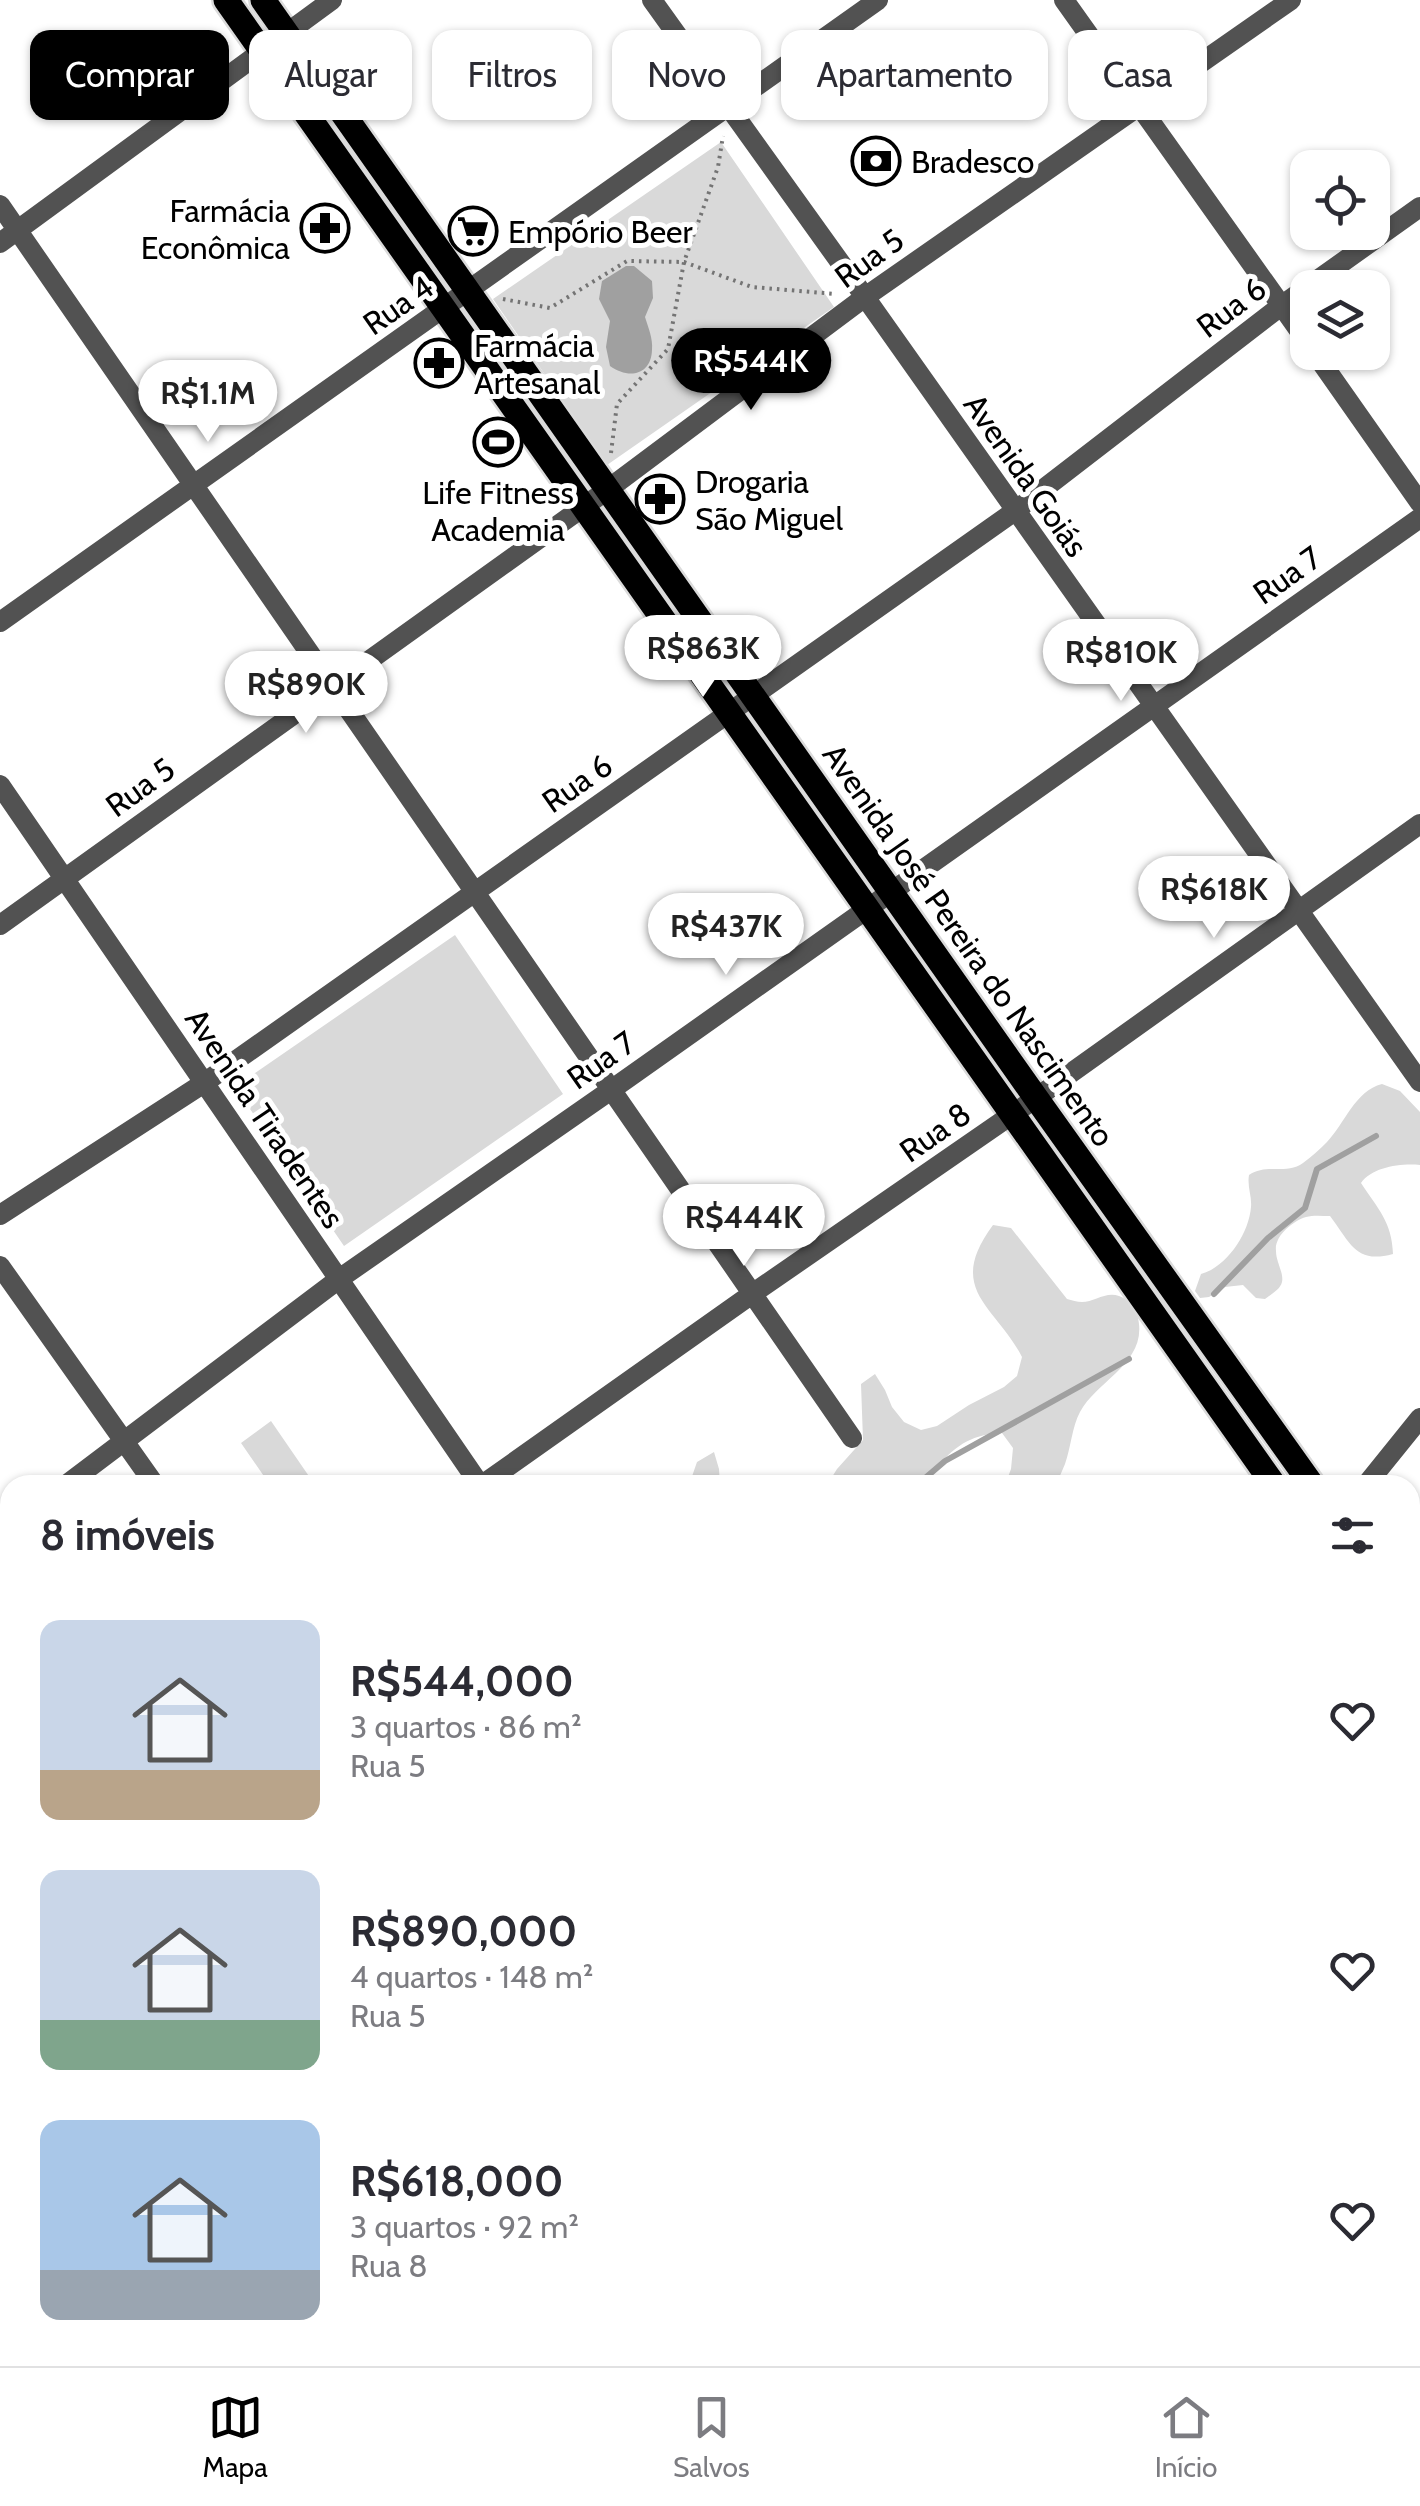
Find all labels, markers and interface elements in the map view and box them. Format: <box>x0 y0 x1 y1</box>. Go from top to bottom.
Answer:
chip: Comprar <box>30 30 229 120</box>
chip: Alugar <box>249 30 412 120</box>
chip: Filtros <box>432 30 592 120</box>
chip: Novo <box>612 30 761 120</box>
chip: Apartamento <box>781 30 1048 120</box>
chip: Casa <box>1068 30 1207 120</box>
bank icon: Bradesco <box>850 135 902 187</box>
place label: Bradesco <box>911 142 1034 181</box>
map controls <box>1290 150 1390 370</box>
button: locate <box>1290 150 1390 250</box>
place label: Farmácia Econômica <box>141 191 291 267</box>
pharmacy icon: Farmácia Econômica <box>299 202 351 254</box>
supermarket icon: Empório Beer <box>447 205 499 257</box>
place label: Empório Beer <box>508 212 693 251</box>
street label: Rua 5 <box>827 220 911 296</box>
street label: Rua 4 <box>355 267 441 343</box>
street label: Rua 6 <box>1189 268 1273 346</box>
button: layers <box>1290 270 1390 370</box>
place label: Farmácia Artesanal <box>474 326 601 402</box>
pin: R$544K <box>670 328 832 413</box>
pharmacy icon: Farmácia Artesanal <box>413 337 465 389</box>
text: R$544K <box>693 341 809 380</box>
pin: R$1.1M <box>127 360 289 445</box>
text: R$1.1M <box>160 373 256 412</box>
street label: Avenida Goiás <box>956 386 1096 564</box>
sports icon: Life Fitness Academia <box>472 416 524 468</box>
place label: Drogaria São Miguel <box>695 462 843 538</box>
place label: Life Fitness Academia <box>422 473 574 549</box>
pharmacy icon: Drogaria São Miguel <box>634 473 686 525</box>
street label: Rua 7 <box>1245 538 1329 612</box>
pin: R$863K <box>622 615 784 700</box>
pin: R$810K <box>1040 619 1202 704</box>
text: R$863K <box>646 628 760 667</box>
text: R$810K <box>1065 632 1177 671</box>
pin: R$890K <box>225 651 387 736</box>
text: R$890K <box>247 664 365 703</box>
street label: Avenida José Pereira do Nascimento <box>815 736 1123 1154</box>
street label: Rua 6 <box>535 745 619 821</box>
street label: Rua 5 <box>98 749 182 825</box>
pin: R$618K <box>1133 856 1295 941</box>
text: R$618K <box>1160 869 1268 908</box>
pin: R$437K <box>645 893 807 978</box>
text: R$437K <box>670 906 782 945</box>
street label: Avenida Tiradentes <box>177 1001 353 1235</box>
street label: Rua 7 <box>559 1023 643 1097</box>
street label: Rua 8 <box>892 1094 978 1170</box>
pin: R$444K <box>663 1184 825 1269</box>
text: R$444K <box>685 1197 803 1236</box>
icon: filters <box>1325 1508 1380 1563</box>
text: 8 imóveis <box>40 1509 215 1561</box>
text: R$544,000 <box>350 1655 574 1707</box>
icon: home <box>120 1660 240 1780</box>
icon: heart <box>1325 1693 1380 1748</box>
text: 3 quartos · 86 m² <box>350 1707 582 1746</box>
text: Rua 5 <box>350 1746 426 1785</box>
text: R$890,000 <box>350 1905 577 1957</box>
icon: home <box>120 1910 240 2030</box>
icon: heart <box>1325 1943 1380 1998</box>
text: 4 quartos · 148 m² <box>350 1957 594 1996</box>
text: Rua 5 <box>350 1996 426 2035</box>
text: R$618,000 <box>350 2155 563 2207</box>
icon: home <box>120 2160 240 2280</box>
icon: heart <box>1325 2193 1380 2248</box>
text: 3 quartos · 92 m² <box>350 2207 579 2246</box>
text: Rua 8 <box>350 2246 428 2285</box>
tab: Mapa <box>203 2390 268 2484</box>
tab: Salvos <box>673 2390 750 2484</box>
tab: Início <box>1155 2390 1217 2484</box>

